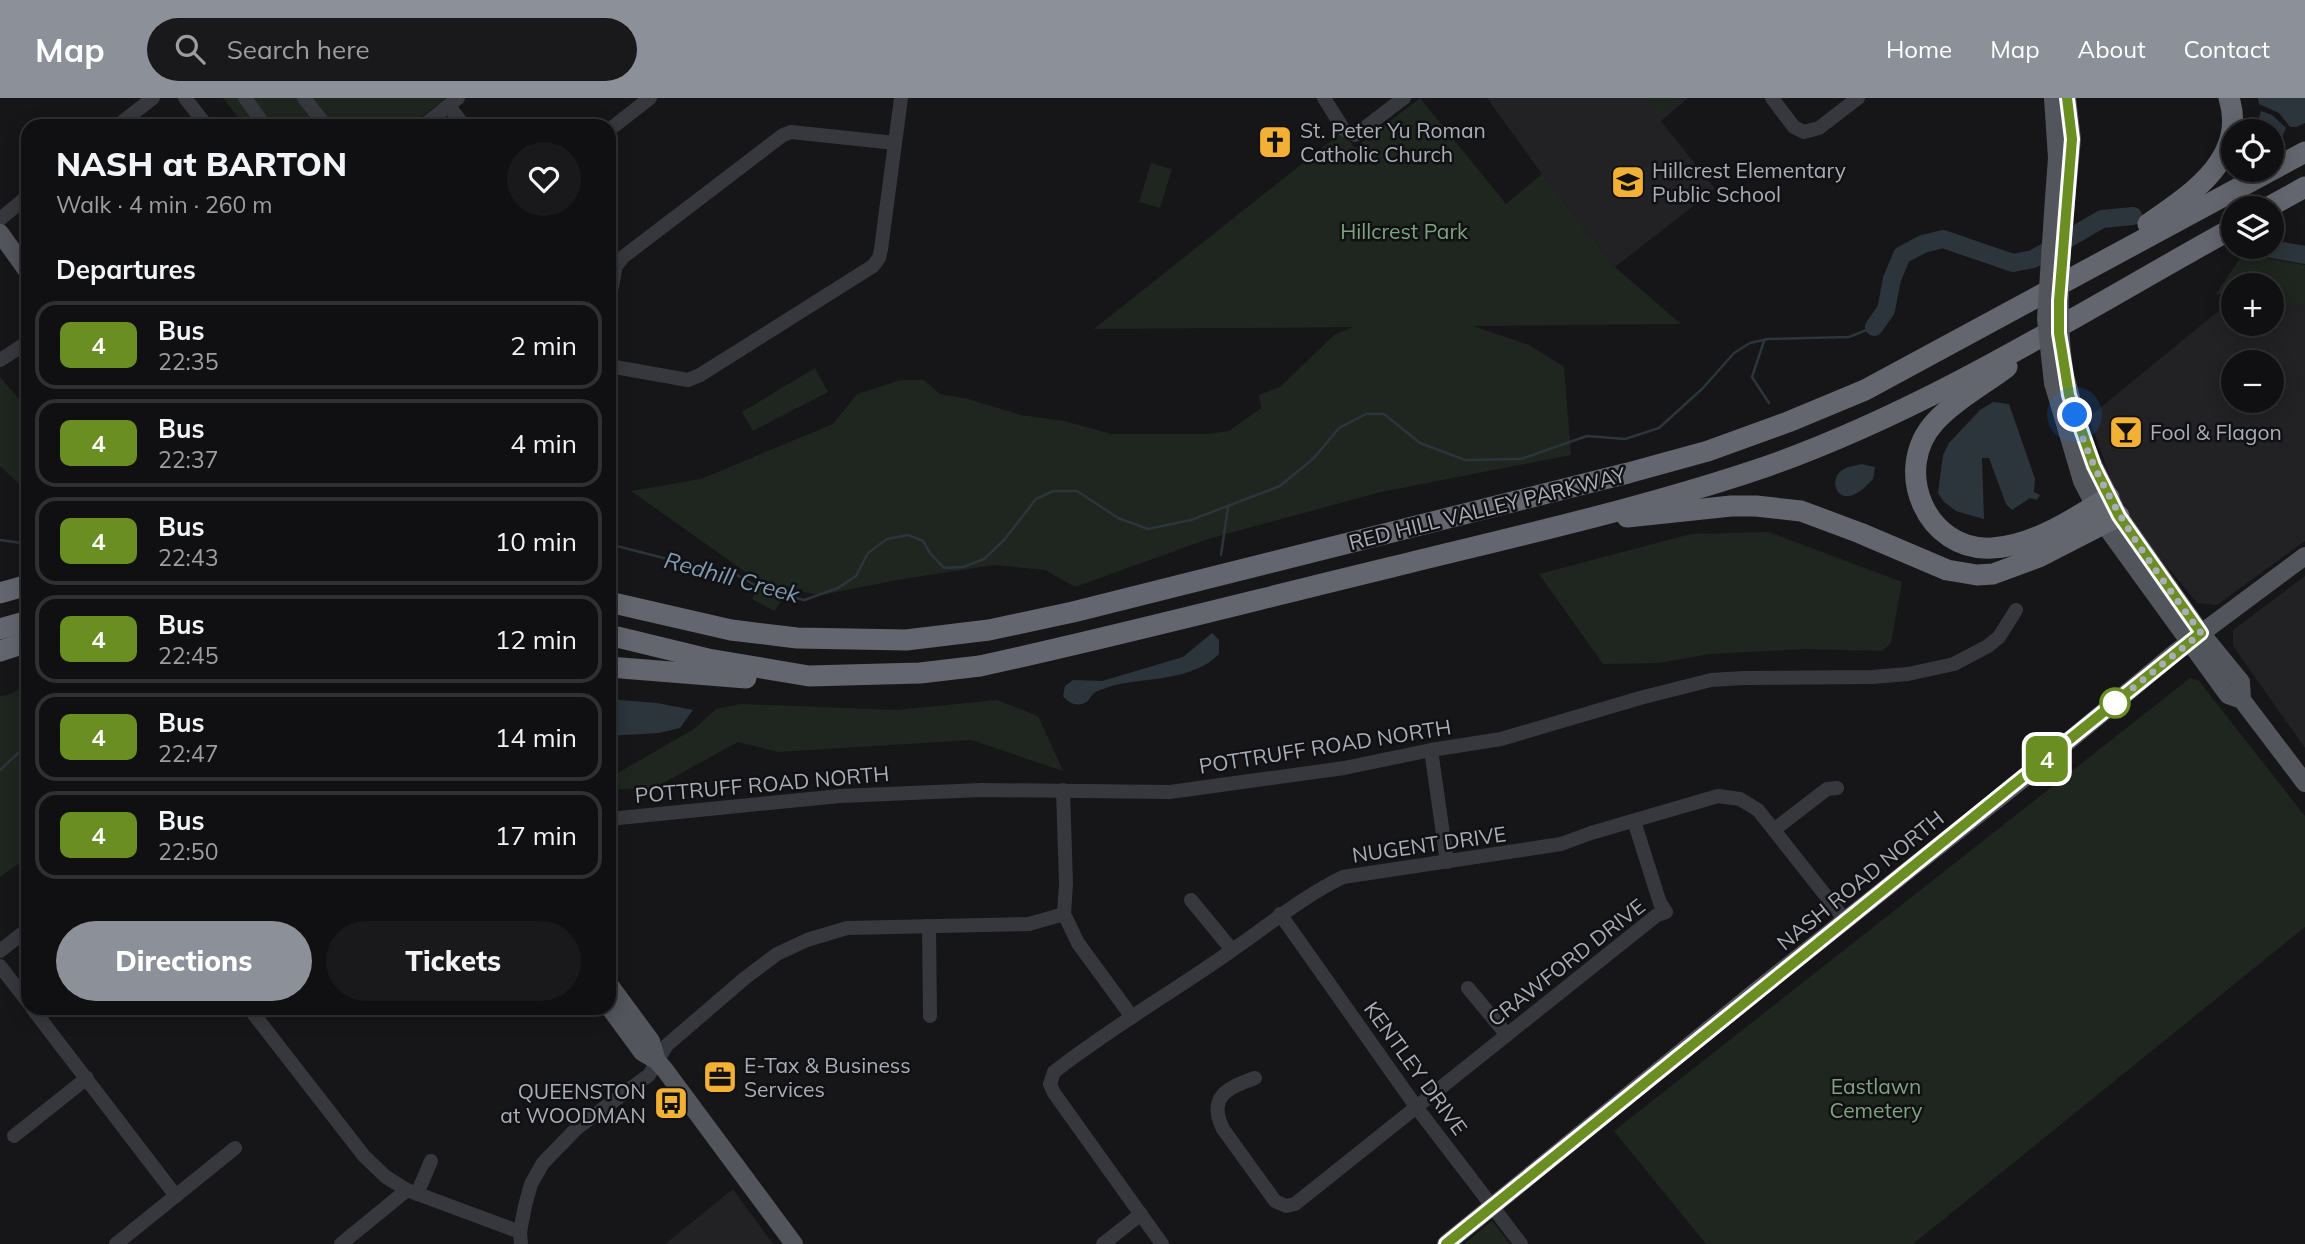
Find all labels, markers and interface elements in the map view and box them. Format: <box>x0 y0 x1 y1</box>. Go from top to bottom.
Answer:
search box <box>147 18 637 81</box>
text: Map <box>35 29 105 70</box>
icon: search <box>171 30 209 68</box>
text: Search here <box>227 33 370 66</box>
text: Home <box>1886 34 1952 64</box>
text: Map <box>1990 34 2040 64</box>
text: About <box>2078 34 2146 64</box>
text: Contact <box>2184 34 2270 64</box>
place label: St. Peter Yu Roman Catholic Church <box>1300 117 1486 167</box>
map controls <box>2221 119 2284 413</box>
button: locate <box>2221 119 2284 182</box>
church icon: St. Peter Yu Roman Catholic Church <box>1256 123 1294 161</box>
button: heart <box>507 142 581 216</box>
text: NASH at BARTON <box>56 143 347 184</box>
place label: Hillcrest Elementary Public School <box>1652 157 1846 207</box>
school or university icon: Hillcrest Elementary Public School <box>1609 163 1647 201</box>
text: Walk · 4 min · 260 m <box>56 190 273 219</box>
button: layers <box>2221 196 2284 259</box>
park label: Hillcrest Park <box>1340 218 1468 244</box>
text: Departures <box>56 253 196 286</box>
button: + <box>2221 273 2284 336</box>
text: Bus <box>158 314 204 347</box>
text: 2 min <box>510 329 577 362</box>
text: 4 <box>91 330 106 360</box>
text: 22:35 <box>158 347 218 376</box>
button: − <box>2221 350 2284 413</box>
your location <box>2057 397 2092 432</box>
text: Bus <box>158 412 204 445</box>
bar icon: Fool & Flagon <box>2107 413 2145 451</box>
place label: Fool & Flagon <box>2150 419 2282 445</box>
text: 4 min <box>510 427 577 460</box>
text: 4 <box>91 428 106 458</box>
text: 22:37 <box>158 445 218 474</box>
street label: RED HILL VALLEY PARKWAY <box>1346 461 1628 555</box>
text: Bus <box>158 510 204 543</box>
text: 10 min <box>495 525 577 558</box>
text: 4 <box>91 526 106 556</box>
text: 22:43 <box>158 543 218 572</box>
water label: Redhill Creek <box>661 545 804 609</box>
text: Bus <box>158 608 204 641</box>
text: 12 min <box>495 623 577 656</box>
text: 4 <box>91 624 106 654</box>
text: 22:45 <box>158 641 218 670</box>
unlabelled marker <box>2100 688 2130 718</box>
text: Bus <box>158 706 204 739</box>
street label: POTTRUFF ROAD NORTH <box>1197 713 1453 779</box>
text: 14 min <box>495 721 577 754</box>
text: 4 <box>91 722 106 752</box>
line badge: 4 <box>2024 736 2070 782</box>
text: 22:47 <box>158 739 218 768</box>
text: 4 <box>2040 744 2054 774</box>
street label: POTTRUFF ROAD NORTH <box>634 760 890 808</box>
text: Bus <box>158 804 204 837</box>
street label: NASH ROAD NORTH <box>1771 805 1949 955</box>
text: 17 min <box>495 819 577 852</box>
text: 4 <box>91 820 106 850</box>
street label: NUGENT DRIVE <box>1350 820 1508 868</box>
text: 22:50 <box>158 837 218 866</box>
street label: CRAWFORD DRIVE <box>1482 893 1650 1031</box>
button: Directions <box>56 921 312 1001</box>
button: Tickets <box>326 921 581 1001</box>
street label: KENTLEY DRIVE <box>1359 996 1473 1140</box>
place label: E-Tax & Business Services <box>744 1052 911 1102</box>
office icon: E-Tax & Business Services <box>701 1058 739 1096</box>
park label: Eastlawn Cemetery <box>1830 1073 1922 1123</box>
place label: QUEENSTON at WOODMAN <box>500 1078 646 1128</box>
bus stop icon: QUEENSTON at WOODMAN <box>652 1084 690 1122</box>

